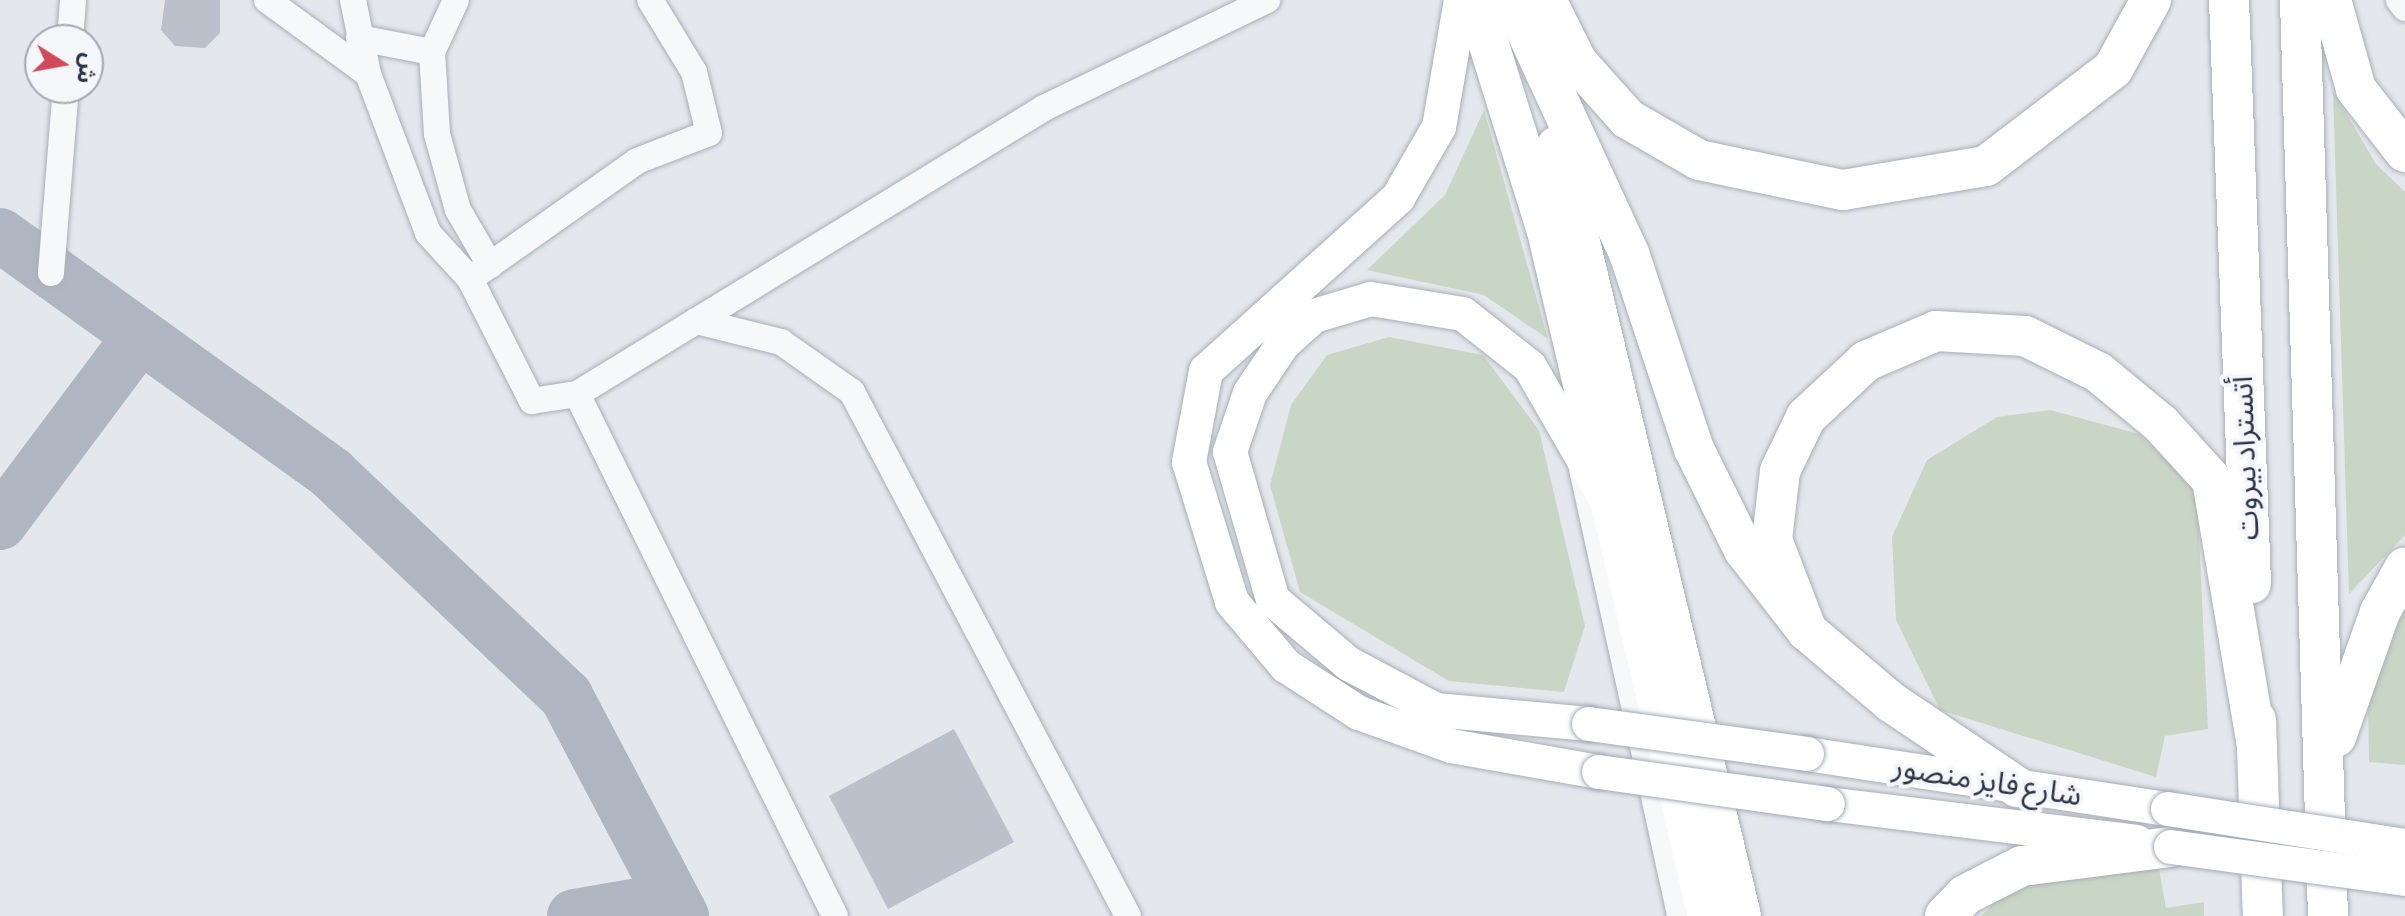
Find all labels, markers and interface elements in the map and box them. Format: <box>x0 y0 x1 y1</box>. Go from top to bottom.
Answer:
north arrow <box>24 24 104 104</box>
text: ش <box>70 51 102 86</box>
street label: أتستراد بيروت <box>2225 375 2267 541</box>
street label: شارع فايز منصور <box>1890 749 2084 815</box>

